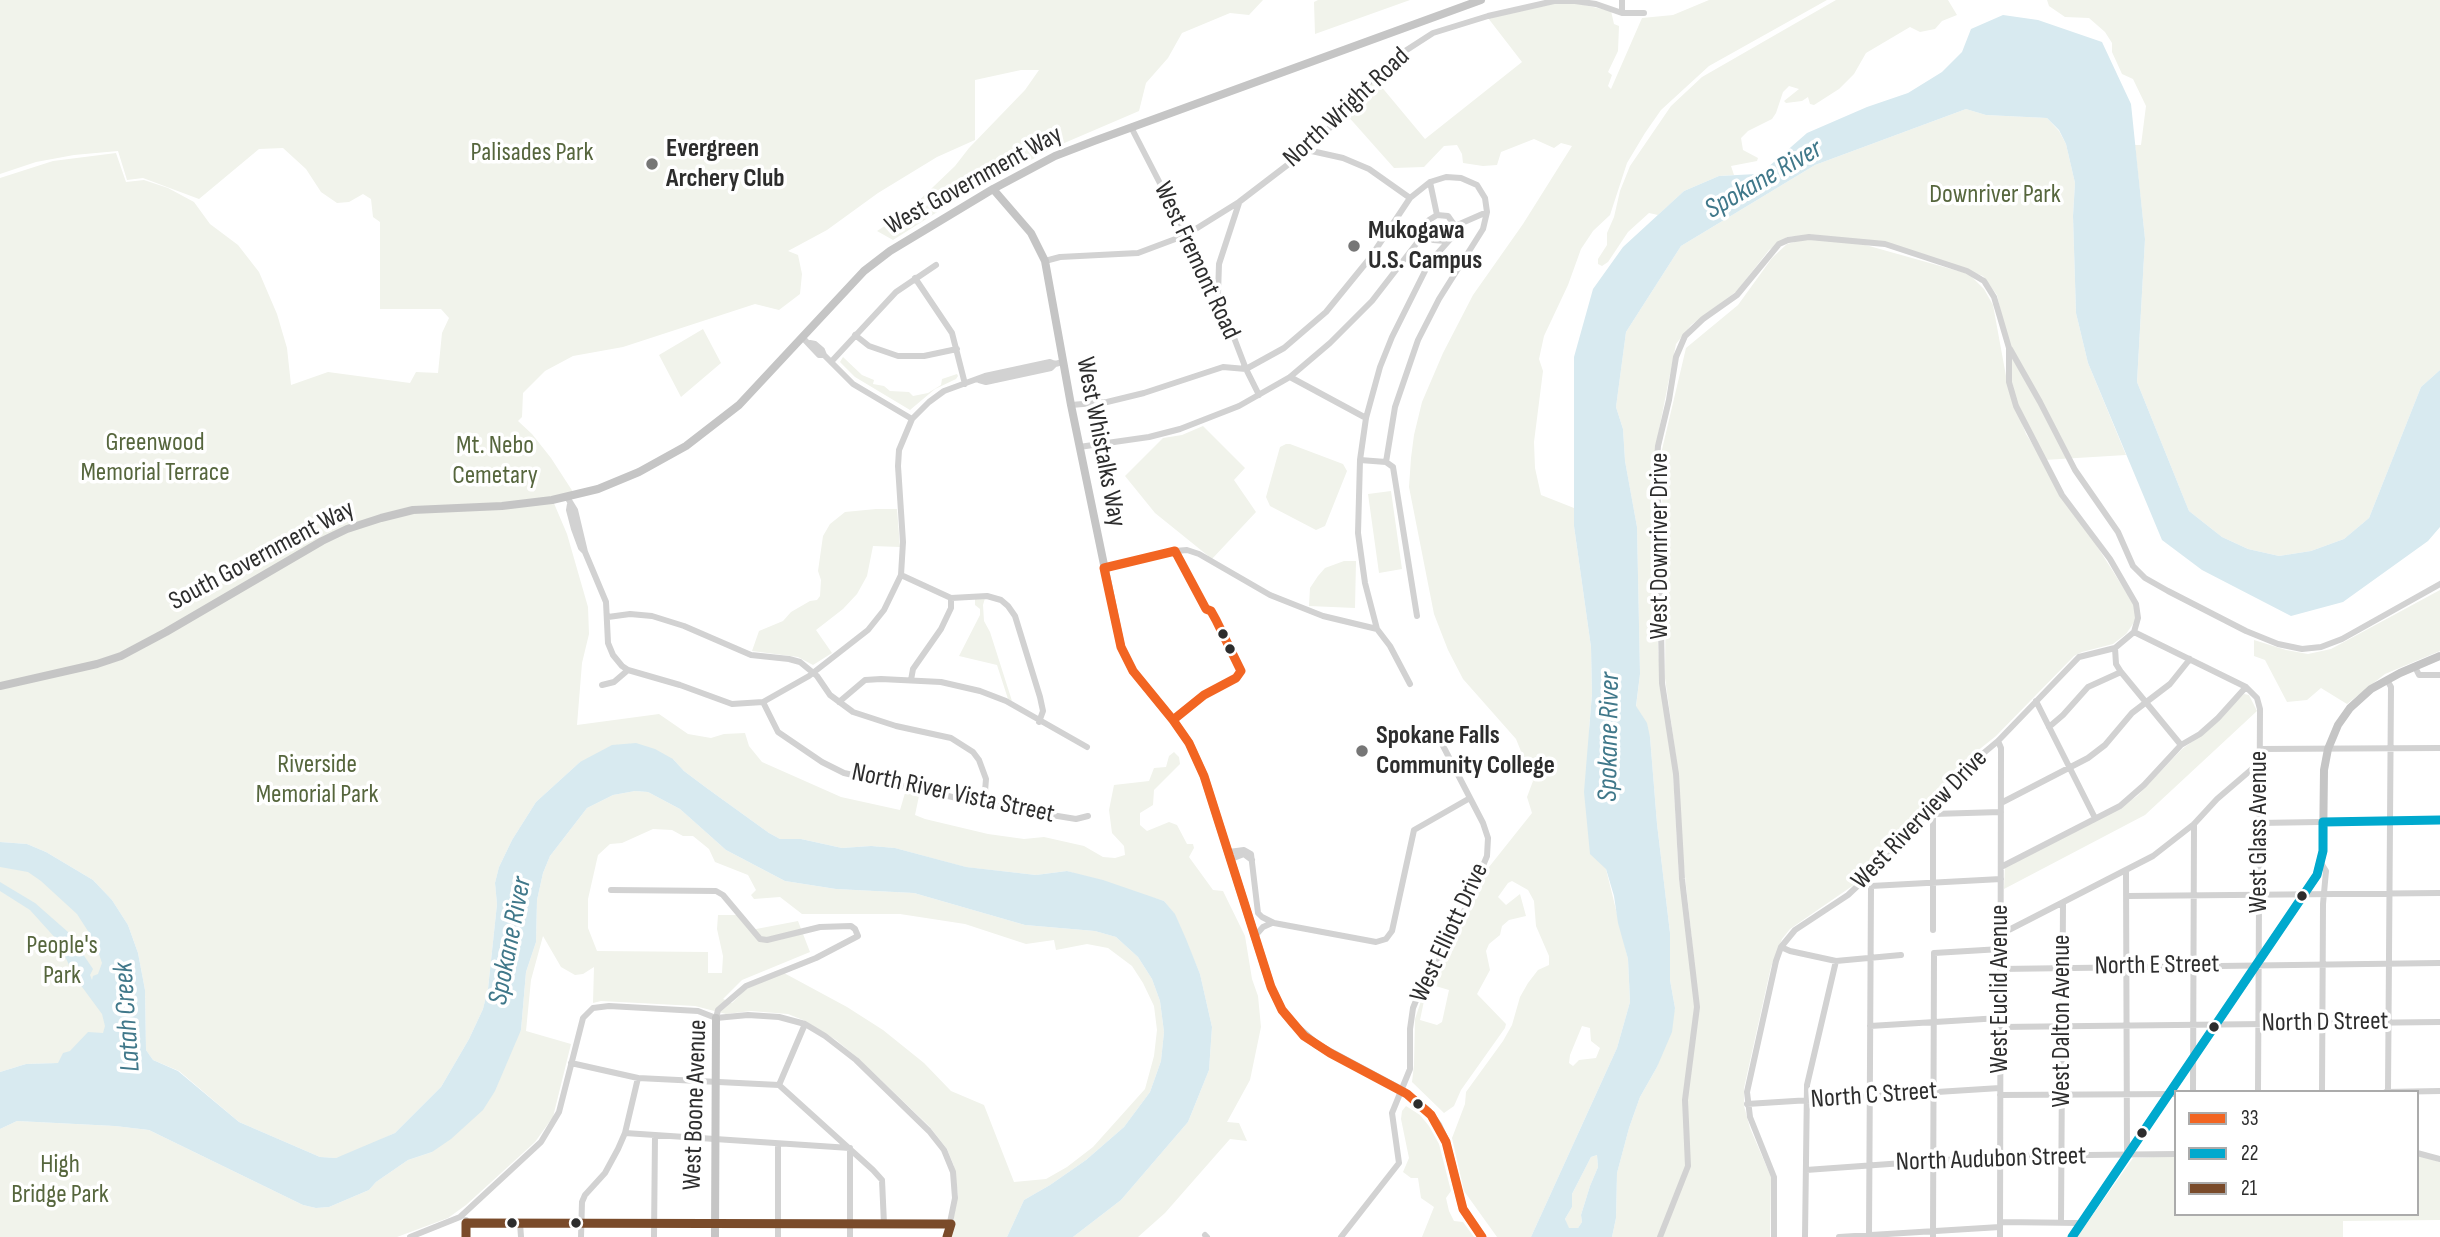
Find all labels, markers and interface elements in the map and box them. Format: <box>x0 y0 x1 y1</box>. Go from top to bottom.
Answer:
street label: North Wright Road <box>1277 42 1417 174</box>
street label: West Government Way <box>880 119 1068 243</box>
place label: Evergreen Archery Club <box>666 133 785 194</box>
water label: Spokane River <box>1699 133 1829 227</box>
park label: Palisades Park <box>471 137 593 169</box>
marker: Evergreen Archery Club <box>644 156 660 172</box>
street label: West Fremont Road <box>1146 177 1246 345</box>
park label: Downriver Park <box>1929 179 2061 211</box>
place label: Mukogawa U.S. Campus <box>1368 215 1482 276</box>
marker: Mukogawa U.S. Campus <box>1346 238 1362 254</box>
street label: West Whistalks Way <box>1068 354 1132 530</box>
park label: Greenwood Memorial Terrace <box>80 427 230 488</box>
park label: Mt. Nebo Cemetary <box>452 430 538 492</box>
street label: West Downriver Drive <box>1644 452 1676 640</box>
street label: South Government Way <box>164 494 360 618</box>
unlabelled marker <box>1216 627 1230 641</box>
unlabelled marker <box>1223 642 1237 656</box>
water label: Spokane River <box>1592 672 1628 802</box>
place label: Spokane Falls Community College <box>1376 720 1555 782</box>
marker: Spokane Falls Community College <box>1354 743 1370 759</box>
street label: West Riverview Drive <box>1845 744 1995 896</box>
park label: Riverside Memorial Park <box>256 749 378 810</box>
street label: West Glass Avenue <box>2243 751 2275 913</box>
street label: North River Vista Street <box>849 757 1057 831</box>
street label: West Elliott Drive <box>1404 858 1496 1008</box>
water label: Spokane River <box>482 874 540 1008</box>
unlabelled marker <box>2295 889 2309 903</box>
street label: West Euclid Avenue <box>1984 904 2016 1074</box>
park label: People's Park <box>26 930 98 992</box>
street label: West Dalton Avenue <box>2046 934 2078 1108</box>
street label: North E Street <box>2094 949 2220 983</box>
water label: Latah Creek <box>107 961 149 1073</box>
street label: North D Street <box>2261 1006 2389 1040</box>
street label: West Boone Avenue <box>677 1019 715 1191</box>
unlabelled marker <box>2207 1020 2221 1034</box>
street label: North C Street <box>1810 1076 1938 1116</box>
legend <box>2174 1090 2419 1216</box>
unlabelled marker <box>1411 1097 1425 1111</box>
text: 33 <box>2241 1106 2259 1131</box>
unlabelled marker <box>2135 1126 2149 1140</box>
street label: North Audubon Street <box>1895 1141 2087 1179</box>
text: 22 <box>2241 1141 2258 1166</box>
park label: High Bridge Park <box>11 1149 109 1210</box>
text: 21 <box>2241 1176 2257 1201</box>
unlabelled marker <box>505 1216 519 1230</box>
unlabelled marker <box>569 1216 583 1230</box>

